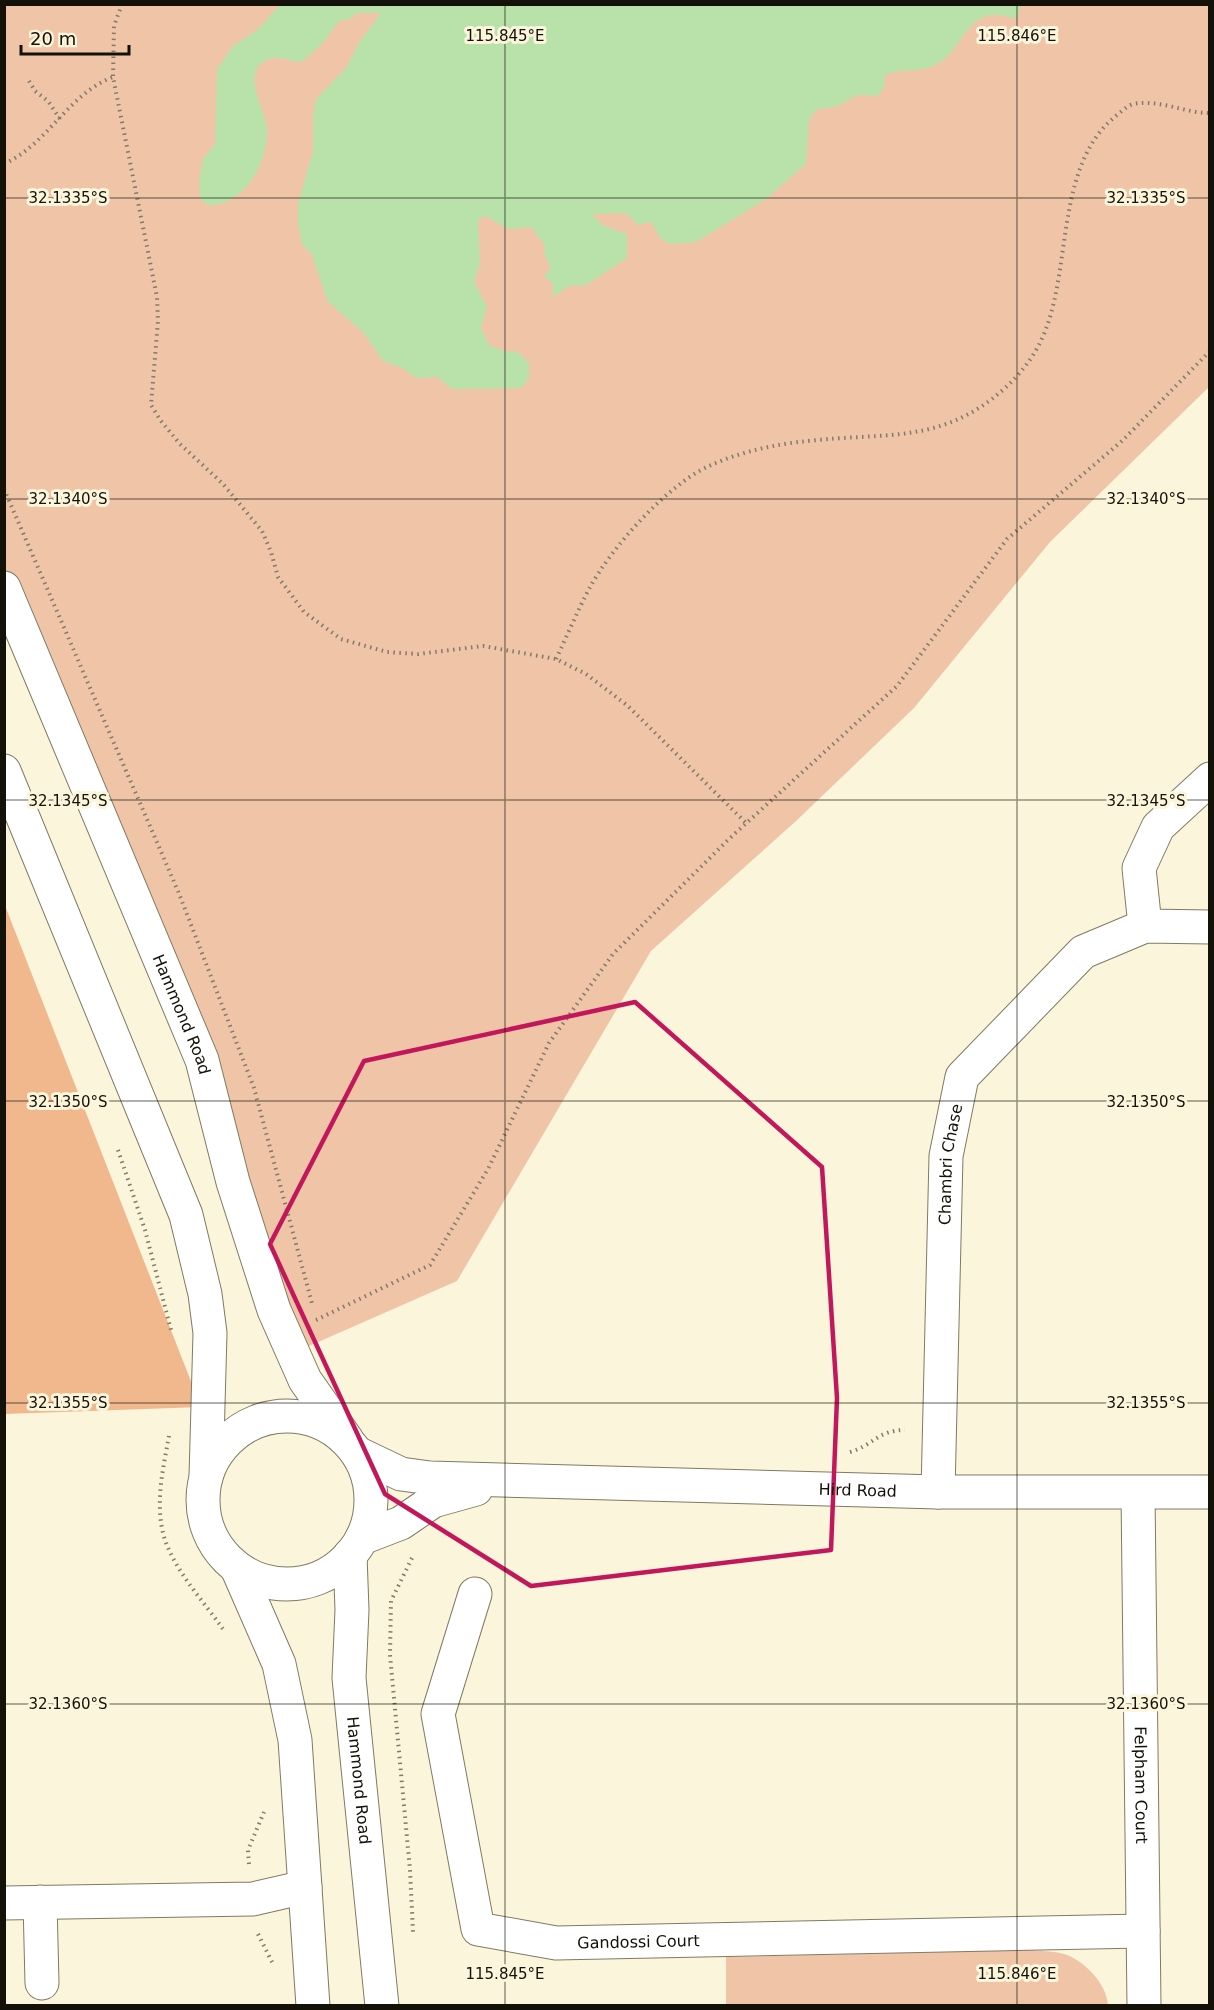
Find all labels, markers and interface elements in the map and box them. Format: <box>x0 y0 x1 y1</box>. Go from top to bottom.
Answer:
scale bar <box>21 18 129 56</box>
text: 115.845°E <box>465 27 545 45</box>
text: 115.846°E <box>977 27 1057 45</box>
text: 20 m <box>30 28 76 49</box>
text: 32.1335°S <box>28 189 108 207</box>
text: 32.1335°S <box>1106 189 1186 207</box>
text: 32.1340°S <box>28 490 108 508</box>
text: 32.1340°S <box>1106 490 1186 508</box>
text: 32.1345°S <box>28 792 108 810</box>
text: 32.1345°S <box>1106 792 1186 810</box>
street label: Hammond Road <box>149 951 215 1076</box>
text: 32.1350°S <box>28 1093 108 1111</box>
text: 32.1350°S <box>1106 1093 1186 1111</box>
street label: Chambri Chase <box>935 1102 966 1225</box>
text: 32.1355°S <box>28 1394 108 1412</box>
text: 32.1355°S <box>1106 1394 1186 1412</box>
street label: Hird Road <box>818 1479 897 1500</box>
text: 32.1360°S <box>28 1695 108 1713</box>
text: 32.1360°S <box>1106 1695 1186 1713</box>
street label: Hammond Road <box>343 1716 375 1845</box>
street label: Felpham Court <box>1131 1726 1152 1844</box>
street label: Gandossi Court <box>577 1931 700 1952</box>
text: 115.845°E <box>465 1965 545 1983</box>
text: 115.846°E <box>977 1965 1057 1983</box>

